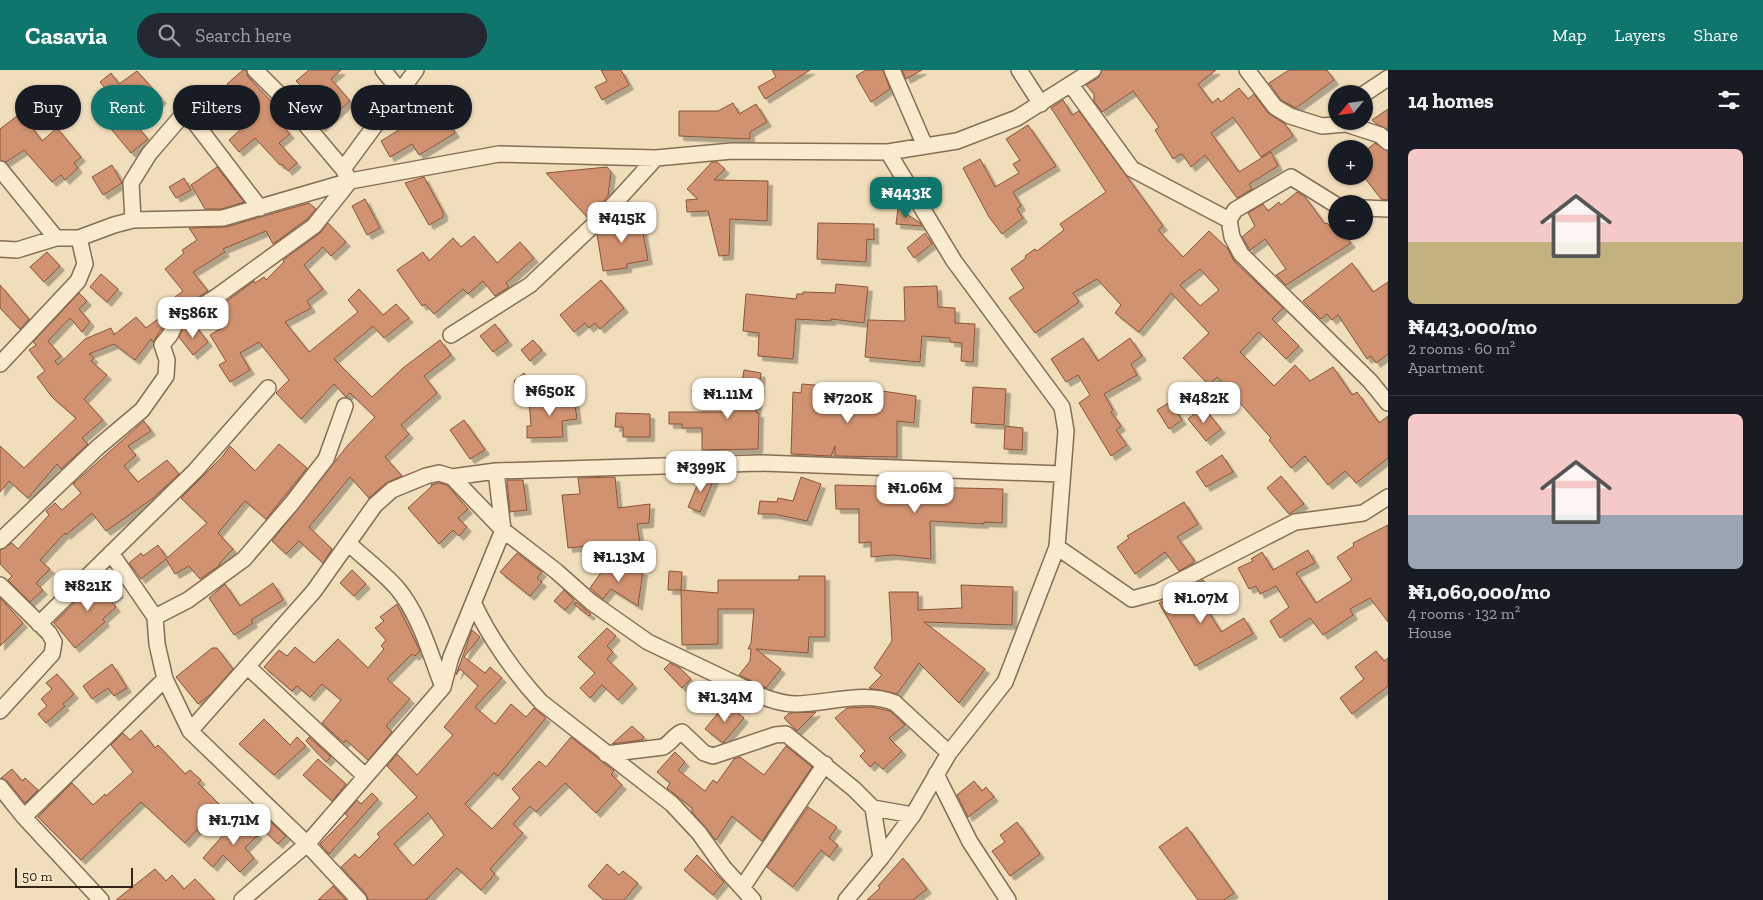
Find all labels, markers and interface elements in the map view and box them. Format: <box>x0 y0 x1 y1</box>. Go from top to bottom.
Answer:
search box <box>137 13 487 58</box>
text: Casavia <box>25 21 107 50</box>
icon: search <box>155 21 183 49</box>
text: Search here <box>195 24 292 47</box>
text: Map <box>1552 24 1587 46</box>
text: Layers <box>1615 24 1666 46</box>
text: Share <box>1694 24 1738 46</box>
chip: Buy <box>15 85 81 130</box>
chip: Rent <box>91 85 163 130</box>
chip: Filters <box>173 85 260 130</box>
chip: New <box>270 85 341 130</box>
chip: Apartment <box>351 85 472 130</box>
north arrow <box>1328 85 1372 130</box>
map controls <box>1328 85 1373 240</box>
icon: filters <box>1715 86 1743 114</box>
text: 14 homes <box>1408 88 1494 113</box>
button: + <box>1328 140 1373 185</box>
pin: ₦443K <box>871 176 941 219</box>
icon: home <box>1531 181 1621 271</box>
text: ₦443K <box>881 183 931 202</box>
button: − <box>1328 195 1373 240</box>
pin: ₦415K <box>587 202 657 244</box>
text: ₦415K <box>598 208 646 227</box>
pin: ₦586K <box>158 296 228 339</box>
text: ₦586K <box>169 303 217 322</box>
text: ₦443,000/mo <box>1408 314 1537 339</box>
text: 2 rooms · 60 m² <box>1408 339 1515 358</box>
text: Apartment <box>1408 358 1484 377</box>
pin: ₦650K <box>515 374 585 417</box>
pin: ₦1.11M <box>687 378 769 420</box>
text: ₦650K <box>525 381 575 400</box>
pin: ₦720K <box>813 382 883 424</box>
pin: ₦482K <box>1169 382 1239 424</box>
text: ₦1.11M <box>703 384 753 403</box>
text: ₦720K <box>823 388 873 407</box>
text: ₦482K <box>1179 388 1229 407</box>
icon: home <box>1531 447 1621 537</box>
pin: ₦399K <box>666 450 736 493</box>
text: ₦399K <box>677 457 725 476</box>
pin: ₦1.06M <box>874 472 956 514</box>
text: ₦1.06M <box>888 478 942 497</box>
pin: ₦1.13M <box>578 540 660 583</box>
text: ₦1.13M <box>593 547 645 566</box>
pin: ₦821K <box>53 570 123 612</box>
text: ₦821K <box>65 576 112 595</box>
text: ₦1,060,000/mo <box>1408 579 1550 604</box>
pin: ₦1.07M <box>1160 582 1242 624</box>
text: ₦1.07M <box>1174 588 1228 607</box>
text: 4 rooms · 132 m² <box>1408 604 1520 623</box>
text: House <box>1408 623 1451 642</box>
pin: ₦1.34M <box>684 680 766 723</box>
text: ₦1.34M <box>698 687 752 706</box>
pin: ₦1.71M <box>193 804 275 846</box>
text: ₦1.71M <box>209 810 260 829</box>
scale bar <box>15 865 132 888</box>
text: 50 m <box>22 868 53 885</box>

